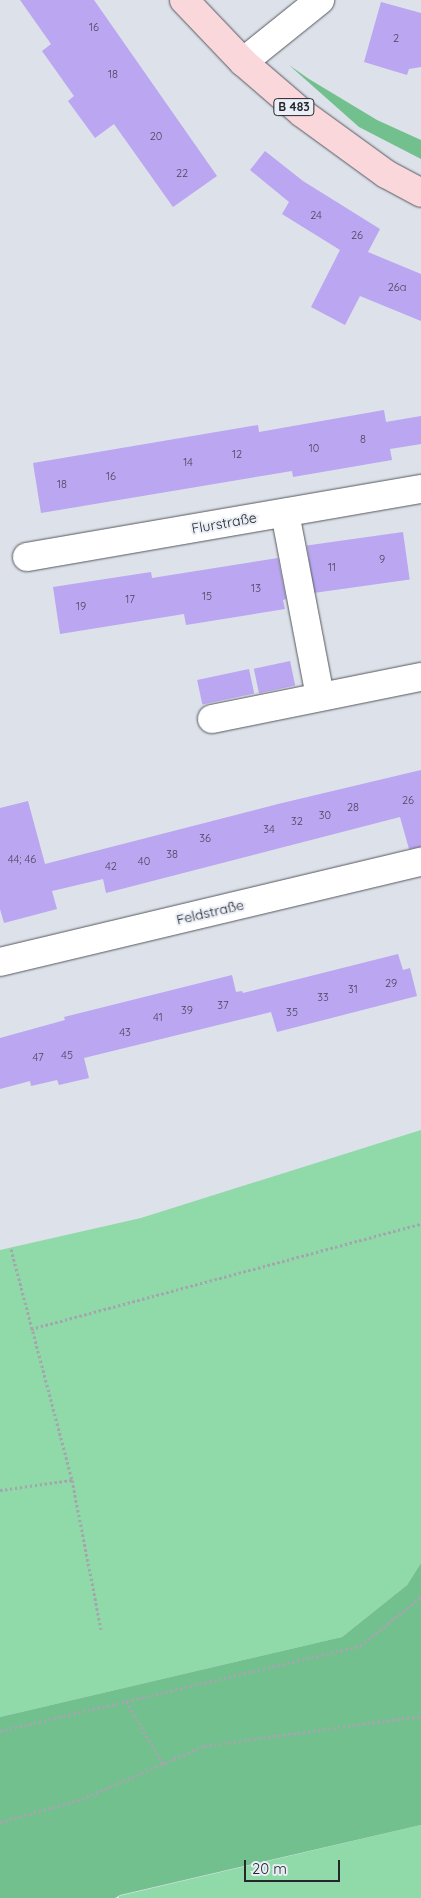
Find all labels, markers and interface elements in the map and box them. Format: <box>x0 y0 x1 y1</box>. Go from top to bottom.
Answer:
house number: 16 <box>89 20 99 34</box>
house number: 2 <box>393 31 399 45</box>
house number: 18 <box>108 67 118 81</box>
road number: B 483 <box>273 98 315 116</box>
house number: 20 <box>150 129 162 143</box>
house number: 22 <box>176 166 188 180</box>
house number: 24 <box>310 208 322 222</box>
house number: 26 <box>351 228 363 242</box>
house number: 26a <box>388 280 406 294</box>
house number: 8 <box>360 432 366 446</box>
house number: 10 <box>309 441 319 455</box>
house number: 12 <box>232 447 242 461</box>
house number: 14 <box>183 455 193 469</box>
house number: 16 <box>106 469 116 483</box>
house number: 18 <box>57 477 67 491</box>
street label: Flurstraße <box>190 509 258 537</box>
house number: 9 <box>379 552 385 566</box>
house number: 11 <box>328 560 336 574</box>
house number: 13 <box>251 581 261 595</box>
house number: 15 <box>202 589 212 603</box>
house number: 17 <box>125 592 135 606</box>
house number: 19 <box>76 599 86 613</box>
house number: 26 <box>402 793 414 807</box>
house number: 28 <box>347 800 359 814</box>
house number: 30 <box>319 808 331 822</box>
house number: 32 <box>291 814 303 828</box>
house number: 34 <box>263 822 275 836</box>
house number: 36 <box>199 831 211 845</box>
house number: 38 <box>166 847 178 861</box>
house number: 44; 46 <box>8 852 36 866</box>
house number: 40 <box>138 854 150 868</box>
house number: 42 <box>105 859 117 873</box>
street label: Feldstraße <box>175 896 245 928</box>
house number: 29 <box>385 976 397 990</box>
house number: 31 <box>348 982 358 996</box>
house number: 33 <box>317 990 329 1004</box>
house number: 37 <box>217 998 229 1012</box>
house number: 39 <box>181 1003 193 1017</box>
house number: 35 <box>286 1005 298 1019</box>
house number: 41 <box>153 1010 163 1024</box>
house number: 43 <box>119 1025 131 1039</box>
house number: 45 <box>61 1048 73 1062</box>
house number: 47 <box>32 1050 44 1064</box>
scale bar <box>246 1850 342 1882</box>
text: 20 m <box>252 1859 287 1878</box>

